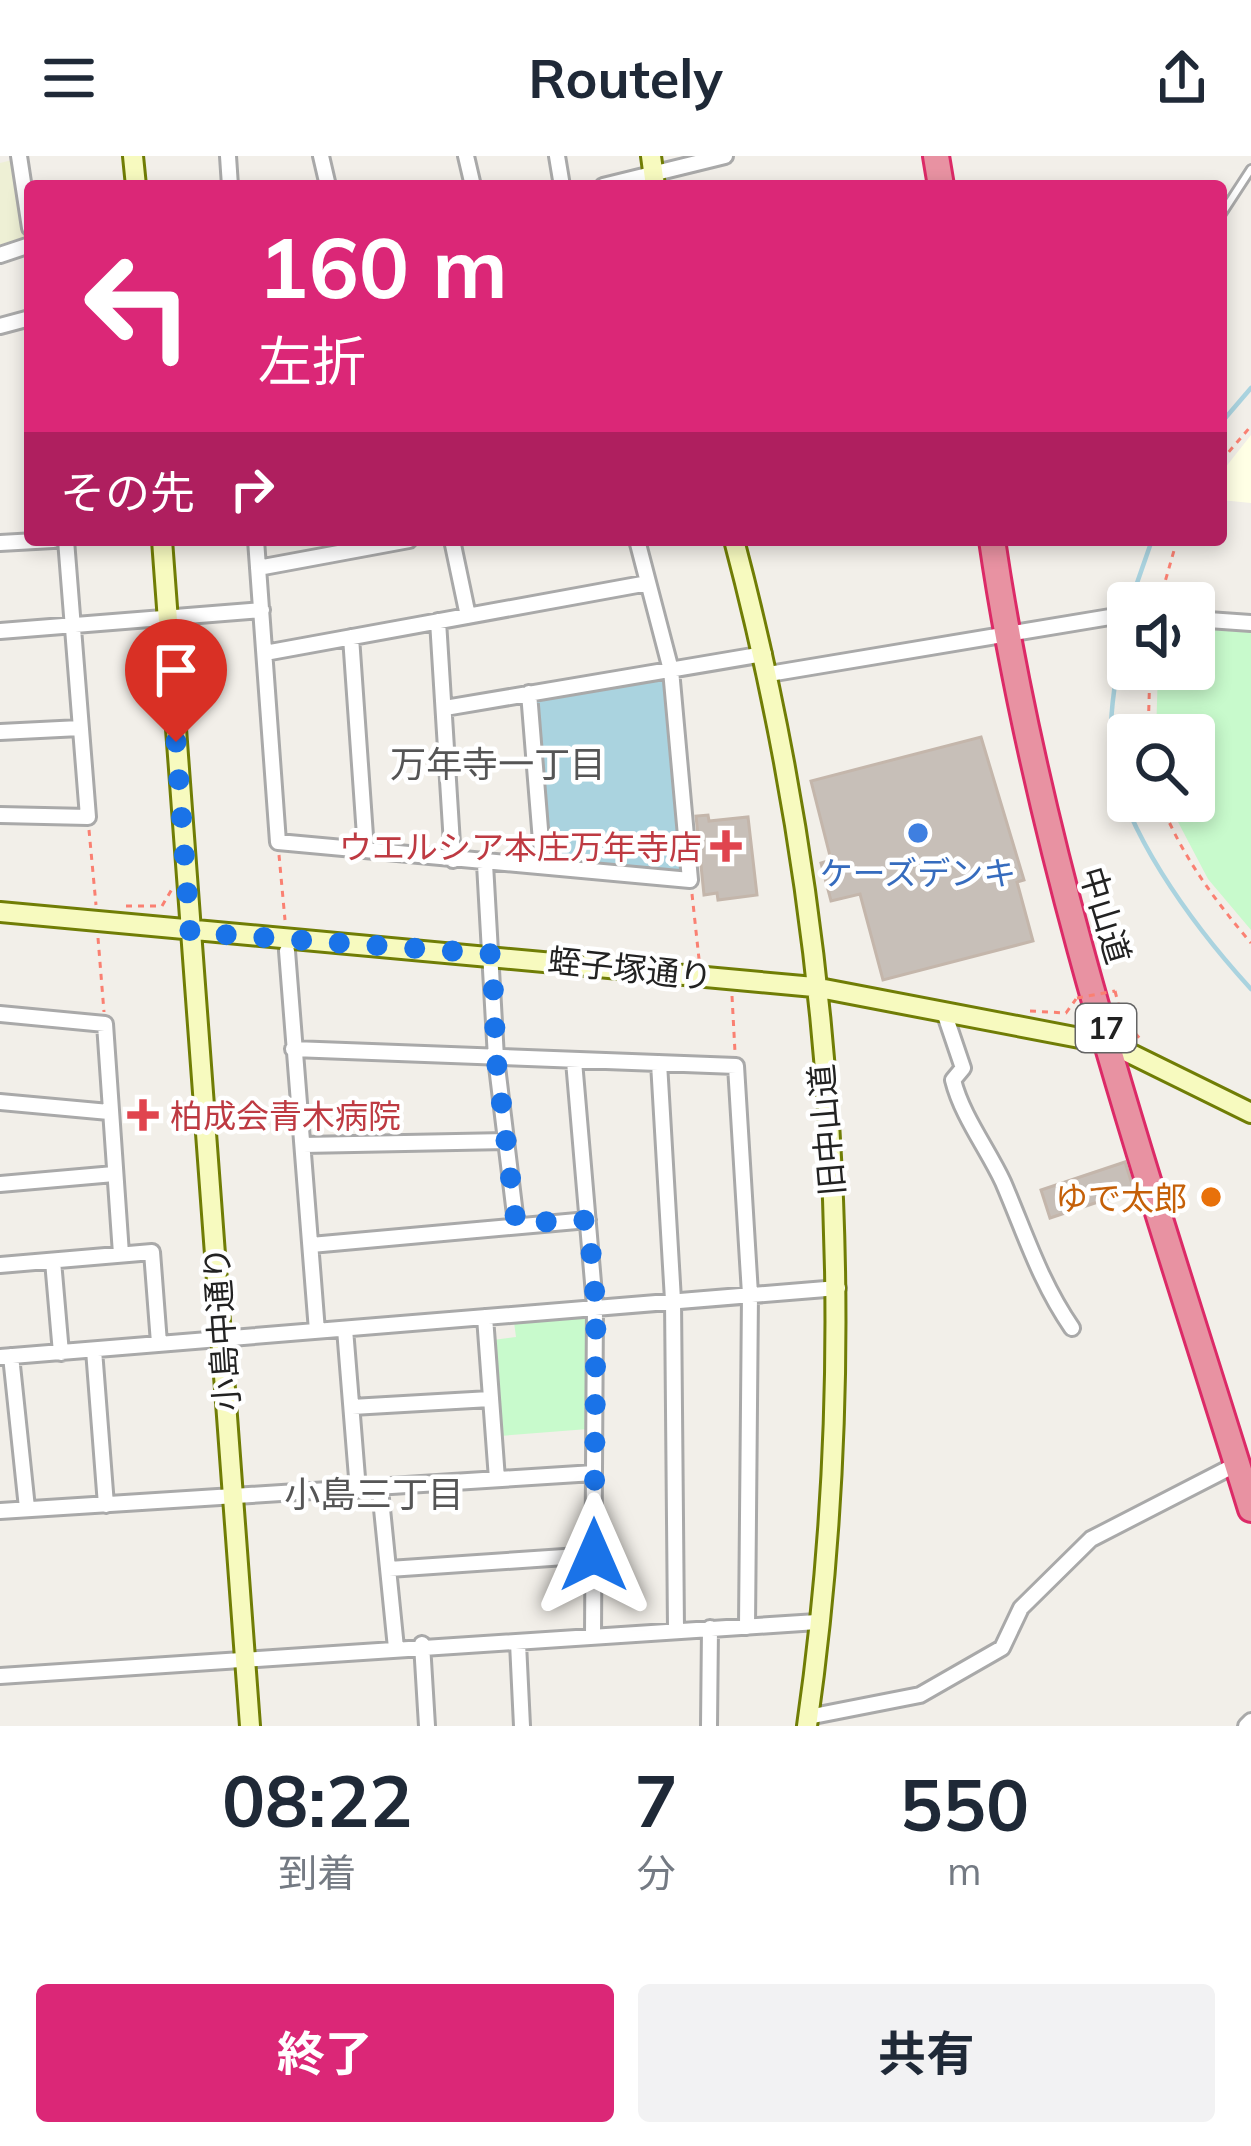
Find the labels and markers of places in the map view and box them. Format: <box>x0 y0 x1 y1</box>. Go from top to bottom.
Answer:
pin <box>125 619 227 742</box>
marker: ケーズデンキ <box>905 820 931 846</box>
place label: ウエルシア本庄万年寺店 <box>339 826 702 867</box>
marker: ウエルシア本庄万年寺店 <box>713 833 739 859</box>
place label: ケーズデンキ <box>820 852 1016 893</box>
place label: 柏成会青木病院 <box>170 1095 401 1136</box>
marker: 柏成会青木病院 <box>127 1099 159 1131</box>
place label: ゆで太郎 <box>1055 1177 1187 1218</box>
marker: ゆで太郎 <box>1198 1184 1224 1210</box>

